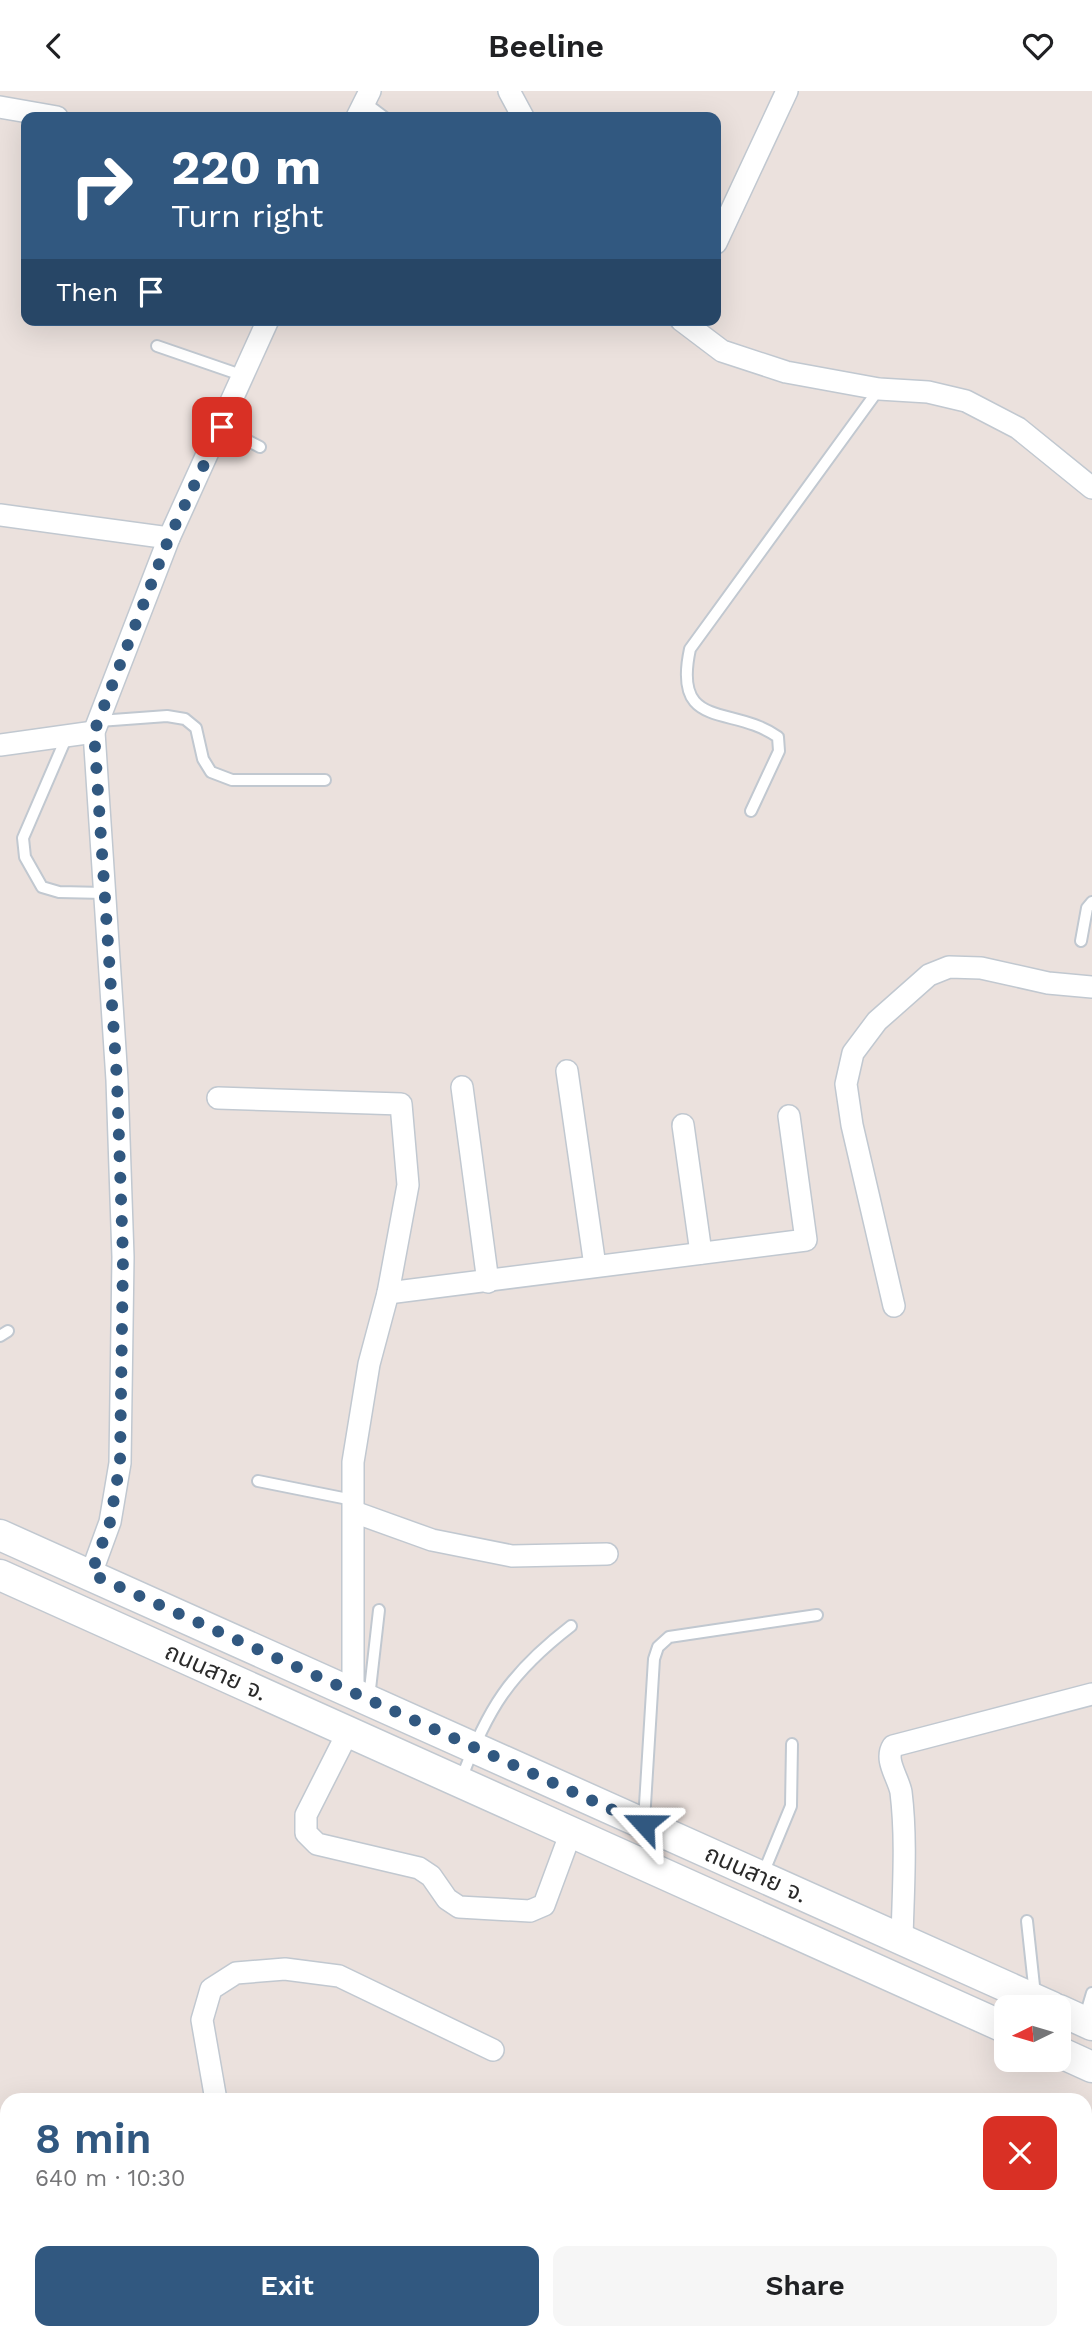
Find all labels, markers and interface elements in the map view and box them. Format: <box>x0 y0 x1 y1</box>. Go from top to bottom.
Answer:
icon: back <box>35 27 73 65</box>
text: Beeline <box>488 27 604 65</box>
icon: heart <box>1019 27 1057 65</box>
text: 220 m <box>171 138 321 196</box>
icon: right <box>56 140 147 231</box>
text: Turn right <box>171 197 323 235</box>
icon: arrive <box>132 273 170 311</box>
text: Then <box>56 277 118 307</box>
pin <box>192 397 252 457</box>
icon: arrive <box>203 408 241 446</box>
street label: ถนนสาย จ. <box>161 1637 271 1707</box>
position arrow <box>607 1787 681 1861</box>
street label: ถนนสาย จ. <box>701 1839 811 1909</box>
north arrow <box>994 1995 1071 2072</box>
map controls <box>994 1995 1071 2072</box>
text: 8 min <box>35 2114 152 2163</box>
button: close <box>983 2116 1057 2190</box>
text: 640 m · 10:30 <box>35 2165 185 2192</box>
button: Exit <box>35 2246 539 2326</box>
button: Share <box>553 2246 1057 2326</box>

